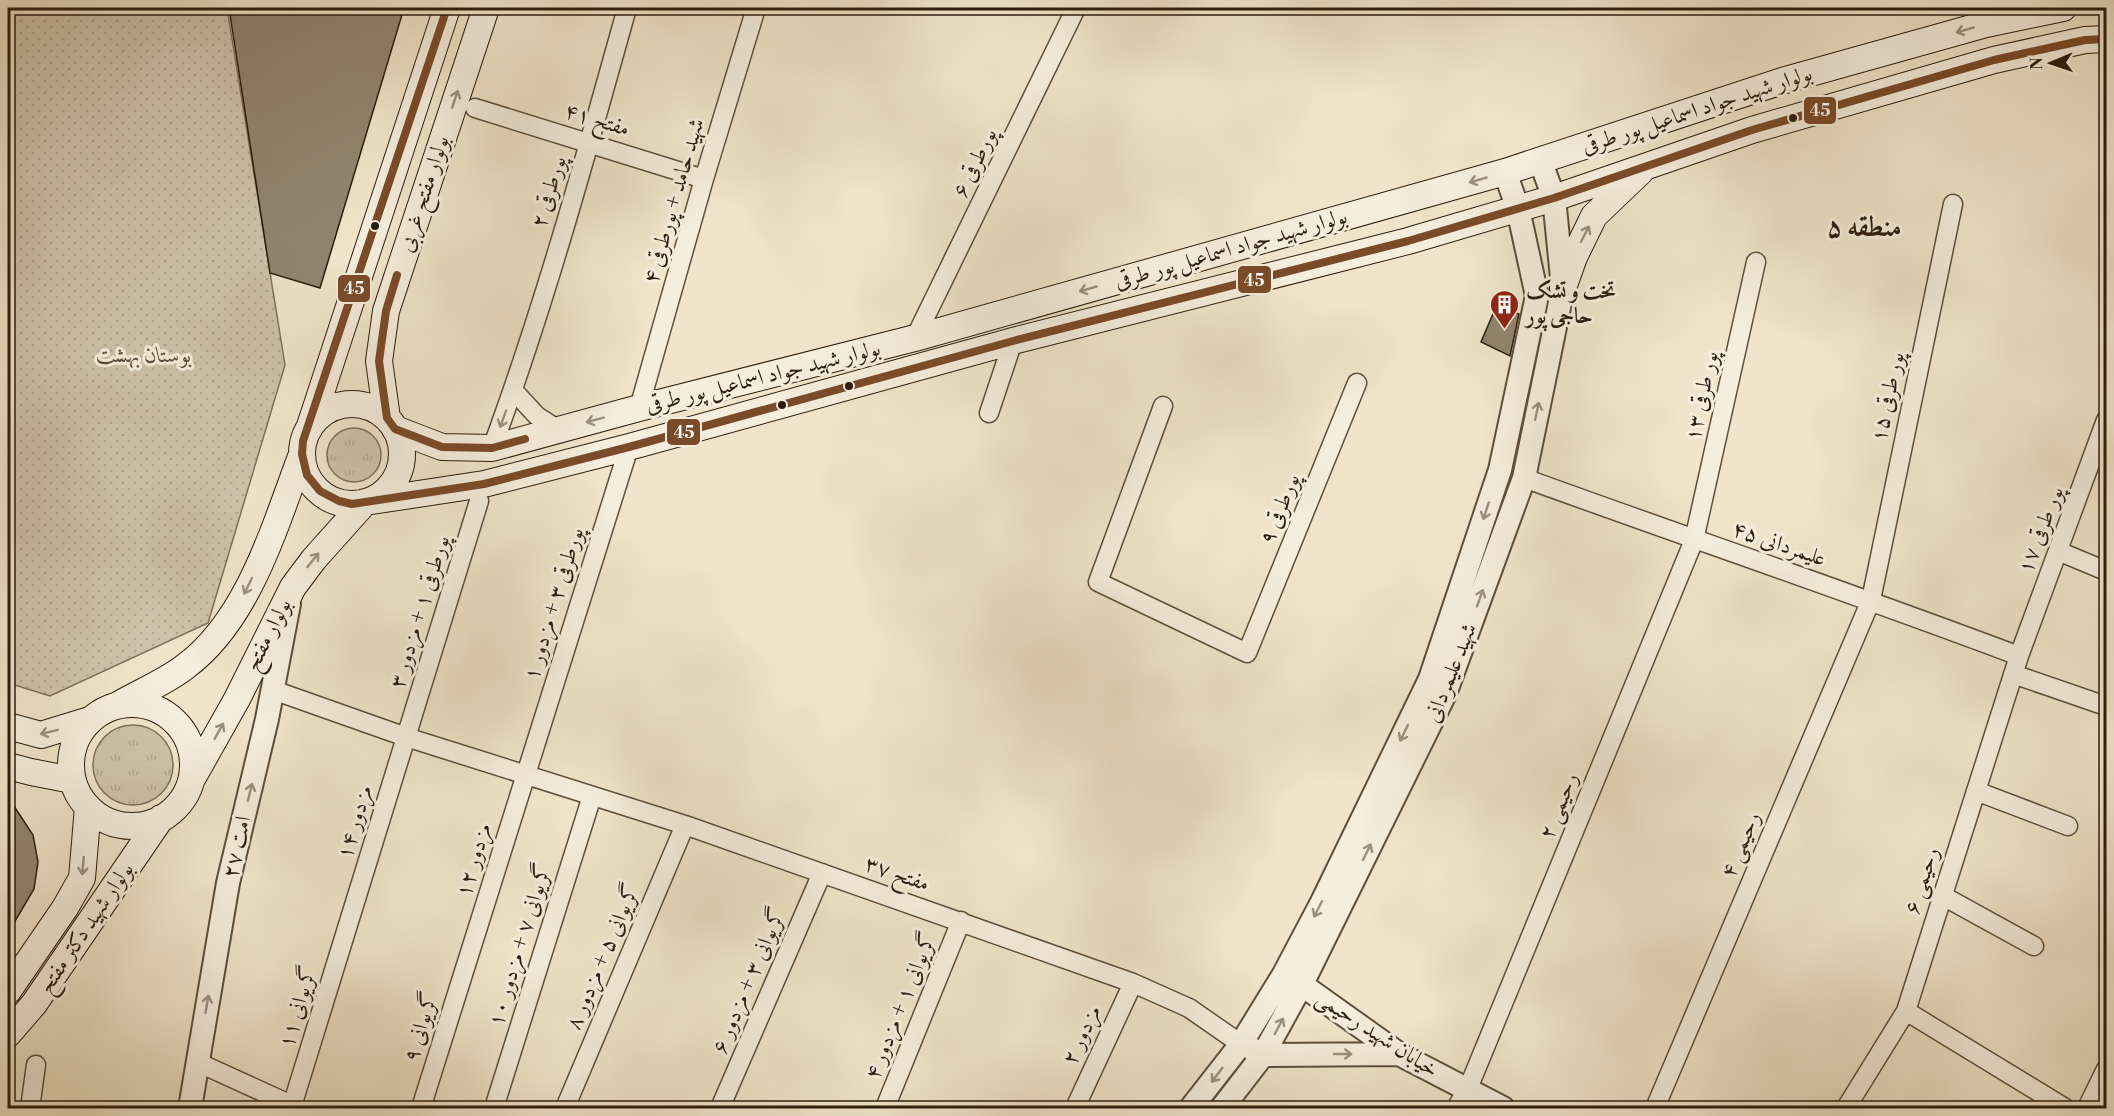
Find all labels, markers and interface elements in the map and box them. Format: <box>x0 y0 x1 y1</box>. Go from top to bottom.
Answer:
one-way arrow <box>1956 25 1975 36</box>
north arrow <box>2021 33 2081 93</box>
text: N <box>2027 56 2047 70</box>
street label: بولوار شهید جواد اسماعیل پور طرقی <box>1578 60 1816 162</box>
one-way arrow <box>451 90 462 109</box>
line badge: 45 <box>1803 96 1837 125</box>
street label: مفتح ۴۱ <box>560 97 633 147</box>
text: 45 <box>1810 101 1830 121</box>
unlabelled marker <box>1787 112 1799 124</box>
street label: شهید حامد + پورطرقی ۴ <box>637 115 712 287</box>
street label: پورطرقی ۶ <box>947 122 1006 203</box>
street label: بولوار مفتح غربی <box>392 132 460 257</box>
street label: پورطرقی ۲ <box>525 151 575 232</box>
one-way arrow <box>1468 175 1487 186</box>
street label: بولوار شهید جواد اسماعیل پور طرقی <box>1111 203 1351 297</box>
district label: منطقه ۵ <box>1826 210 1902 245</box>
unlabelled marker <box>369 220 381 232</box>
one-way arrow <box>1580 226 1591 244</box>
line badge: 45 <box>1237 265 1272 294</box>
text: 45 <box>1244 271 1264 291</box>
line badge: 45 <box>337 274 371 303</box>
place label: تخت و تشک حاجی پور <box>1523 278 1616 332</box>
text: 45 <box>344 279 364 299</box>
one-way arrow <box>1079 284 1098 296</box>
building icon: تخت و تشک حاجی پور <box>1489 288 1521 330</box>
street label: بولوار شهید جواد اسماعیل پور طرقی <box>643 335 884 421</box>
park label: بوستان بهشت <box>96 342 192 369</box>
street label: پور طرقی ۱۳ <box>1679 347 1727 444</box>
street label: پور طرقی ۱۵ <box>1865 348 1913 445</box>
unlabelled marker <box>843 380 855 392</box>
unlabelled marker <box>776 399 788 411</box>
one-way arrow <box>1532 402 1544 421</box>
one-way arrow <box>496 409 507 427</box>
one-way arrow <box>586 415 605 426</box>
line badge: 45 <box>666 418 701 446</box>
text: 45 <box>674 423 694 443</box>
street label: پورطرقی ۹ <box>1254 468 1309 549</box>
street label: پور طرقی ۱۷ <box>2012 481 2072 578</box>
one-way arrow <box>1480 501 1491 520</box>
street label: علیمردانی ۴۵ <box>1729 515 1829 573</box>
street label: پورطرقی ۳ + مزدور ۱ <box>518 523 593 684</box>
street label: پورطرقی ۱ + مزدور ۳ <box>384 531 459 692</box>
one-way arrow <box>306 553 320 568</box>
one-way arrow <box>242 576 253 594</box>
one-way arrow <box>1476 589 1487 607</box>
street label: بولوار مفتح <box>238 594 302 678</box>
street label: شهید علیمردانی <box>1419 619 1483 727</box>
one-way arrow <box>214 722 225 740</box>
one-way arrow <box>1397 724 1409 742</box>
one-way arrow <box>40 727 59 739</box>
street label: رحیمی ۲ <box>1534 769 1585 843</box>
street label: مزدور ۱۴ <box>331 782 380 862</box>
one-way arrow <box>244 783 256 802</box>
street label: رحیمی ۴ <box>1715 808 1768 882</box>
street label: امت ۲۷ <box>217 813 257 881</box>
street label: مزدور ۱۲ <box>450 820 499 900</box>
one-way arrow <box>1362 844 1374 862</box>
street label: رحیمی ۶ <box>1898 844 1946 918</box>
street label: مفتح ۳۷ <box>859 850 933 902</box>
one-way arrow <box>77 855 88 875</box>
street label: بولوار شهید دکتر مفتح <box>32 857 144 1001</box>
street label: گریوانی ۷ + مزدور ۱۰ <box>480 860 559 1030</box>
street label: گریوانی ۵ + مزدور ۸ <box>558 879 647 1034</box>
one-way arrow <box>1312 899 1323 917</box>
street label: گریوانی ۳ + مزدور ۶ <box>704 903 793 1058</box>
street label: گریوانی ۱ + مزدور ۴ <box>857 928 944 1084</box>
street label: گریوانی ۱۱ <box>271 962 323 1051</box>
street label: خیابان شهید رحیمی <box>1310 984 1443 1084</box>
street label: گریوانی ۹ <box>396 988 444 1065</box>
one-way arrow <box>202 995 213 1014</box>
street label: مزدور ۲ <box>1056 1001 1108 1070</box>
one-way arrow <box>1274 1017 1285 1035</box>
one-way arrow <box>1332 1048 1352 1060</box>
one-way arrow <box>1211 1067 1224 1083</box>

